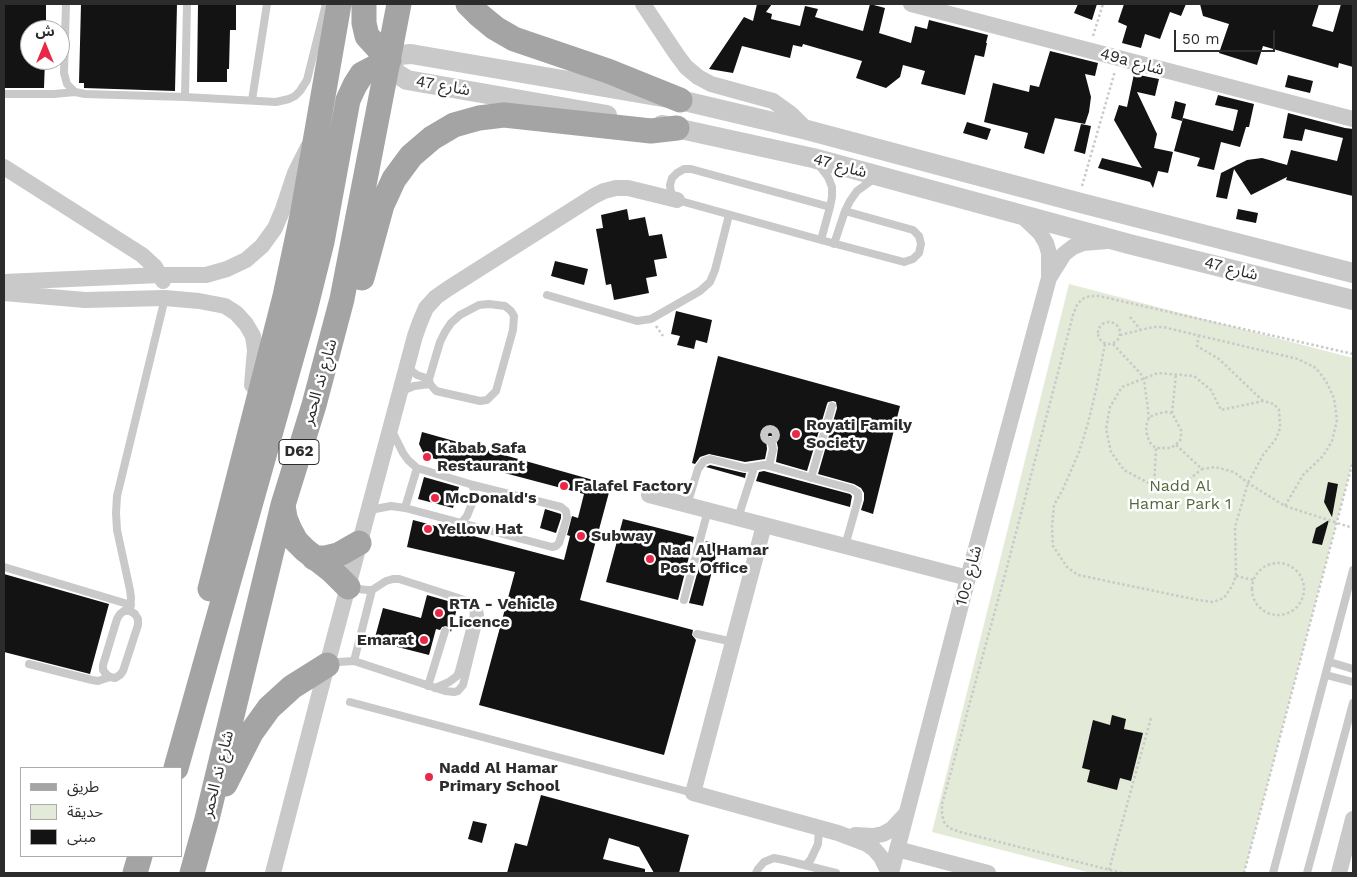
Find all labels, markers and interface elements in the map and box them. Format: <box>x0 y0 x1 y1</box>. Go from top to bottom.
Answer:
north arrow <box>20 20 70 70</box>
scale bar <box>1177 20 1278 52</box>
text: ش <box>35 23 55 39</box>
text: 50 m <box>1182 30 1219 48</box>
street label: 49a شارع <box>1098 44 1166 80</box>
street label: شارع 47 <box>414 72 472 100</box>
street label: شارع 47 <box>811 150 869 182</box>
street label: شارع 47 <box>1202 253 1260 285</box>
street label: شارع ند الحمر <box>299 337 341 427</box>
place label: Royati Family Society <box>806 415 912 453</box>
marker: Royati Family Society <box>790 428 802 440</box>
place label: Kabab Safa Restaurant <box>437 438 526 476</box>
road number: D62 <box>279 440 319 464</box>
marker: Kabab Safa Restaurant <box>421 451 433 463</box>
place label: Falafel Factory <box>574 476 692 496</box>
park label: Nadd Al Hamar Park 1 <box>1128 476 1232 514</box>
marker: Falafel Factory <box>558 480 570 492</box>
place label: McDonald's <box>445 488 537 508</box>
marker: McDonald's <box>429 492 441 504</box>
place label: Yellow Hat <box>438 519 523 539</box>
marker: Yellow Hat <box>422 523 434 535</box>
place label: Subway <box>591 526 653 546</box>
marker: Subway <box>575 530 587 542</box>
place label: Nad Al Hamar Post Office <box>660 540 769 578</box>
street label: 10c شارع <box>952 544 986 608</box>
marker: Nad Al Hamar Post Office <box>644 553 656 565</box>
place label: RTA - Vehicle Licence <box>449 594 555 632</box>
marker: RTA - Vehicle Licence <box>433 607 445 619</box>
place label: Emarat <box>357 630 414 650</box>
marker: Emarat <box>418 634 430 646</box>
street label: شارع ند الحمر <box>198 729 238 819</box>
place label: Nadd Al Hamar Primary School <box>439 758 560 796</box>
legend <box>20 767 182 857</box>
marker: Nadd Al Hamar Primary School <box>423 771 435 783</box>
text: طريق <box>67 778 99 796</box>
text: حديقة <box>67 803 103 821</box>
text: مبنى <box>67 828 96 846</box>

